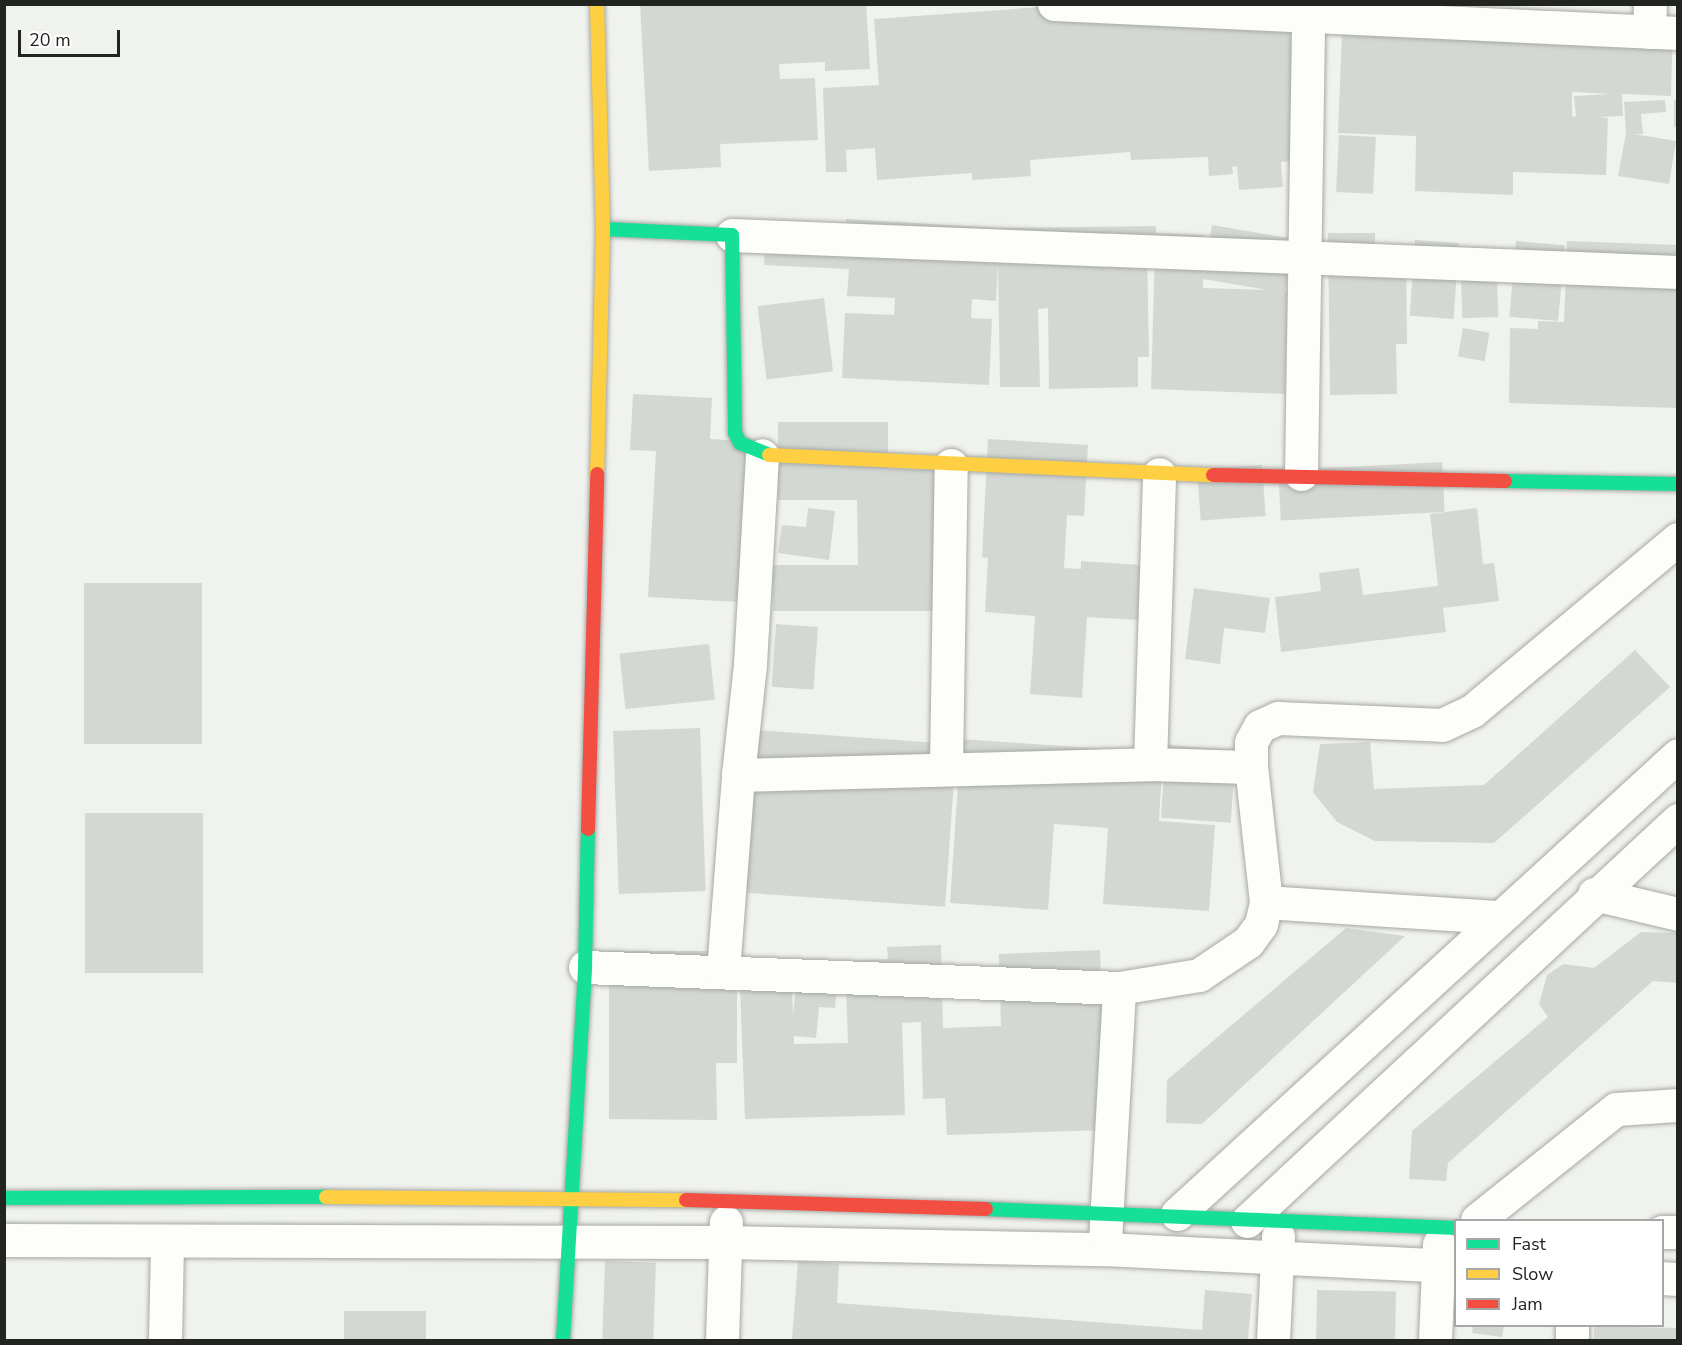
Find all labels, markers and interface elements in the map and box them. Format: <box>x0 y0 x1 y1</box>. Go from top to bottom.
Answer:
scale bar <box>21 18 123 56</box>
text: 20 m <box>29 28 71 52</box>
legend <box>1454 1219 1664 1327</box>
text: Fast <box>1512 1232 1546 1256</box>
text: Slow <box>1512 1262 1553 1286</box>
text: Jam <box>1512 1292 1543 1316</box>

